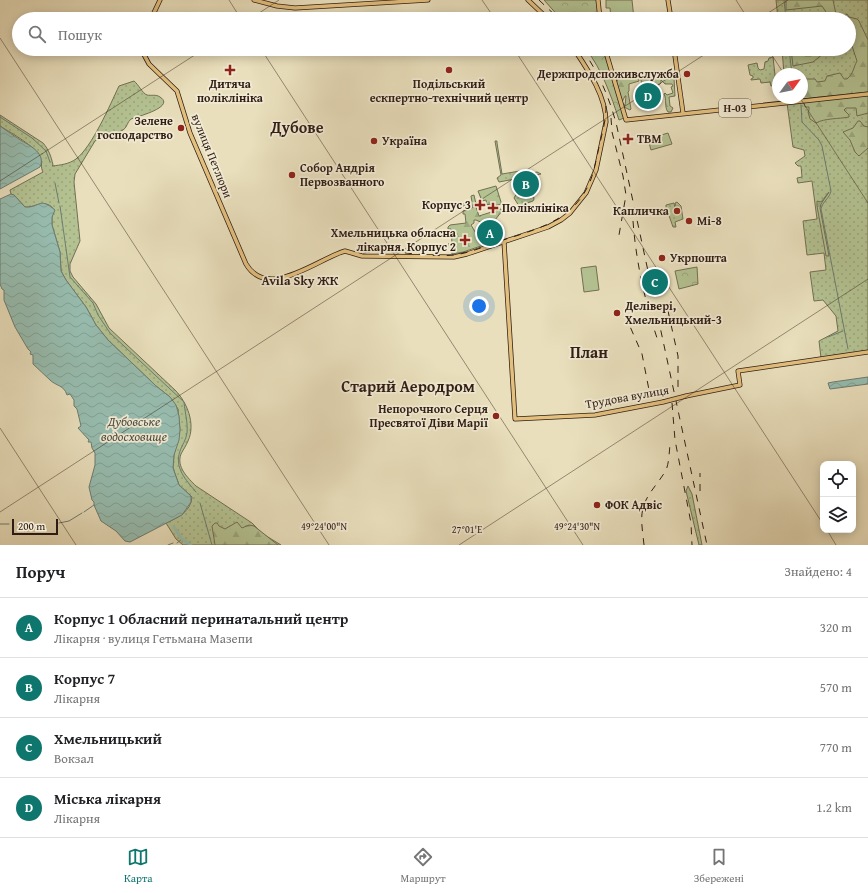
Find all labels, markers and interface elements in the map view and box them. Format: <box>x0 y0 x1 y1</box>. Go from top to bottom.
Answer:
search box <box>12 12 856 56</box>
icon: search <box>26 23 48 45</box>
text: Пошук <box>58 24 102 45</box>
marker: Дитяча поліклініка <box>224 64 236 76</box>
marker: Подільський ескпертно-технічний центр <box>444 65 454 75</box>
place label: Держпродспоживслужба <box>536 65 680 82</box>
north arrow <box>772 68 808 104</box>
marker: Держпродспоживслужба <box>682 69 692 79</box>
place label: Дитяча поліклініка <box>197 75 264 106</box>
place label: Подільський ескпертно-технічний центр <box>370 75 528 106</box>
pin: D <box>635 81 661 111</box>
road number: Н-03 <box>719 99 751 117</box>
street label: вулиця Петлюри <box>188 111 237 200</box>
place label: Зелене господарство <box>97 112 174 143</box>
district label: Дубове <box>269 115 324 139</box>
marker: Зелене господарство <box>176 123 186 133</box>
place label: ТВМ <box>637 130 662 147</box>
place label: Україна <box>382 132 428 149</box>
marker: ТВМ <box>622 133 634 145</box>
marker: Україна <box>369 136 379 146</box>
place label: Собор Андрія Первозванного <box>300 159 385 190</box>
pin: B <box>513 169 539 199</box>
marker: Собор Андрія Первозванного <box>287 170 297 180</box>
place label: Корпус 3 <box>422 196 471 213</box>
marker: Корпус 3 <box>474 199 486 211</box>
place label: Поліклініка <box>502 199 570 216</box>
marker: Поліклініка <box>487 202 499 214</box>
place label: Капличка <box>613 202 670 219</box>
marker: Капличка <box>672 206 682 216</box>
place label: Mi-8 <box>697 212 722 229</box>
marker: Mi-8 <box>684 216 694 226</box>
pin: A <box>477 218 503 248</box>
place label: Хмельницька обласна лікарня. Корпус 2 <box>331 224 457 255</box>
marker: Хмельницька обласна лікарня. Корпус 2 <box>459 234 471 246</box>
place label: Укрпошта <box>670 249 728 266</box>
marker: Укрпошта <box>657 253 667 263</box>
pin: C <box>642 267 668 297</box>
district label: Avila Sky ЖК <box>262 271 339 290</box>
your location <box>469 296 489 316</box>
place label: Делівері, Хмельницький-3 <box>624 297 722 328</box>
marker: Делівері, Хмельницький-3 <box>612 308 622 318</box>
district label: План <box>570 340 608 364</box>
district label: Старий Аеродром <box>341 374 475 398</box>
street label: Трудова вулиця <box>584 381 670 412</box>
place label: Непорочного Серця Пресвятої Діви Марії <box>370 400 489 431</box>
marker: Непорочного Серця Пресвятої Діви Марії <box>491 411 501 421</box>
water label: Дубовське водосховище <box>101 412 167 446</box>
map controls <box>820 461 856 533</box>
button: locate <box>820 461 856 497</box>
place label: ФОК Адвіс <box>605 496 662 513</box>
button: layers <box>820 497 856 533</box>
marker: ФОК Адвіс <box>592 500 602 510</box>
scale bar <box>12 517 58 536</box>
text: 200 m <box>18 518 45 534</box>
text: 49°24'00"N <box>301 519 347 534</box>
text: 49°24'30"N <box>554 519 600 534</box>
text: 27°01'E <box>452 522 482 537</box>
text: Поруч <box>16 559 65 584</box>
text: Знайдено: 4 <box>784 562 852 581</box>
text: Корпус 1 Обласний перинатальний центр <box>54 608 348 629</box>
text: A <box>25 618 33 637</box>
text: 320 m <box>820 618 852 637</box>
text: Лікарня · вулиця Гетьмана Мазепи <box>54 629 253 648</box>
text: Корпус 7 <box>54 668 115 689</box>
text: B <box>25 678 33 697</box>
text: 570 m <box>820 678 852 697</box>
text: Лікарня <box>54 689 100 708</box>
text: Хмельницький <box>54 728 162 749</box>
text: C <box>25 738 33 757</box>
text: 770 m <box>820 738 852 757</box>
text: Вокзал <box>54 749 94 768</box>
text: Міська лікарня <box>54 788 161 809</box>
text: D <box>25 798 33 817</box>
text: 1.2 km <box>816 798 852 817</box>
text: Лікарня <box>54 809 100 828</box>
tab: Карта <box>124 846 153 886</box>
tab: Маршрут <box>401 846 446 886</box>
tab: Збережені <box>694 846 744 886</box>

